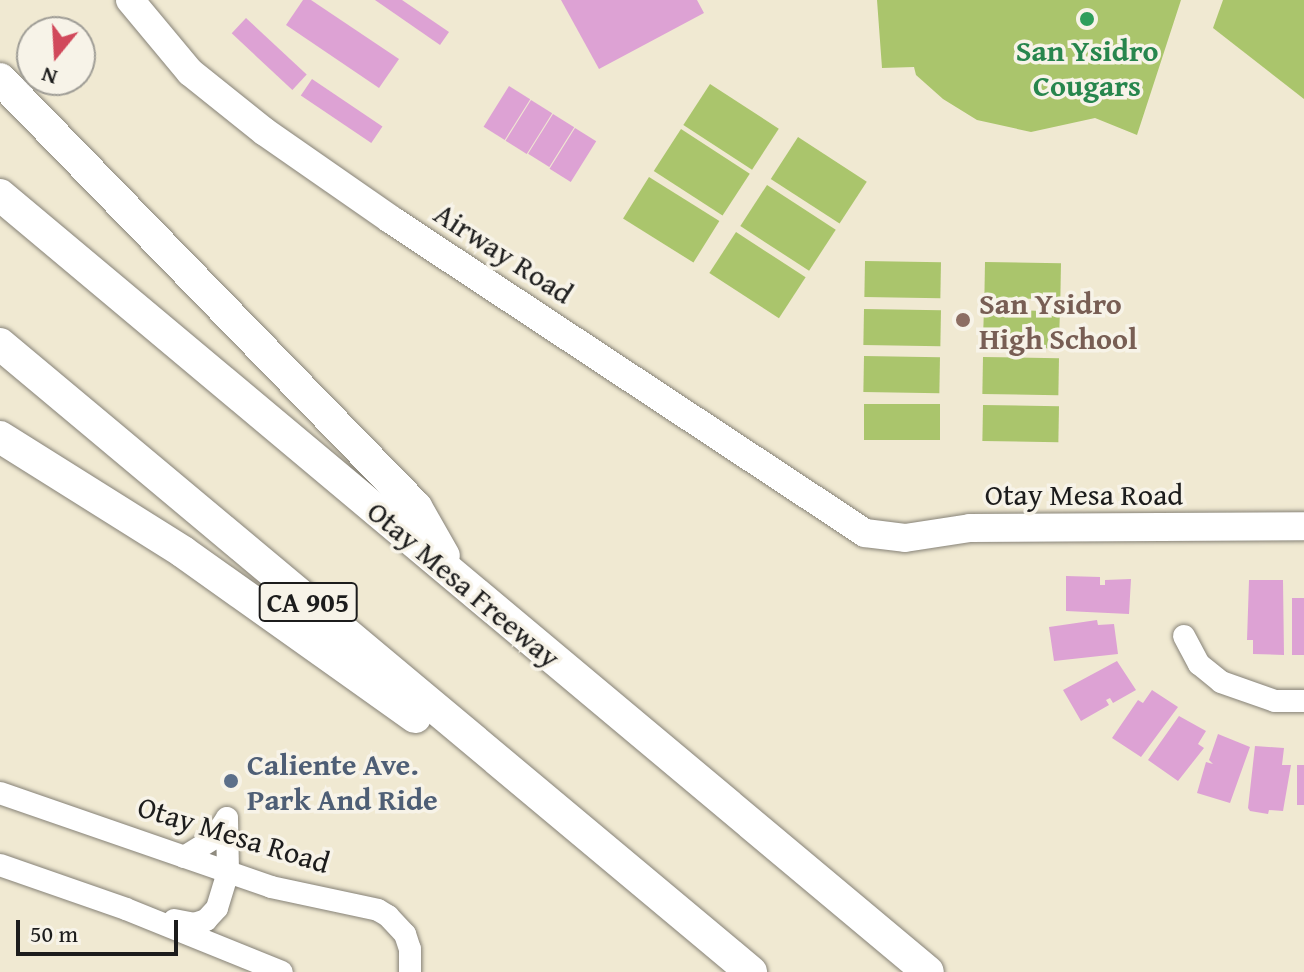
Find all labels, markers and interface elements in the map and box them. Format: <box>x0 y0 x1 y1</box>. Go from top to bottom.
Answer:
marker: San Ysidro Cougars <box>1078 10 1096 28</box>
north arrow <box>16 16 96 96</box>
place label: San Ysidro Cougars <box>1016 32 1158 102</box>
text: N <box>37 59 61 94</box>
street label: Airway Road <box>428 195 580 311</box>
place label: San Ysidro High School <box>979 285 1137 356</box>
marker: San Ysidro High School <box>954 311 972 329</box>
street label: Otay Mesa Road <box>985 476 1183 512</box>
street label: Otay Mesa Freeway <box>360 493 568 675</box>
road number: CA 905 <box>258 578 358 626</box>
place label: Caliente Ave. Park And Ride <box>247 746 438 816</box>
marker: Caliente Ave. Park And Ride <box>222 772 240 790</box>
street label: Otay Mesa Road <box>134 788 334 880</box>
scale bar <box>20 904 182 954</box>
text: 50 m <box>30 916 78 951</box>

